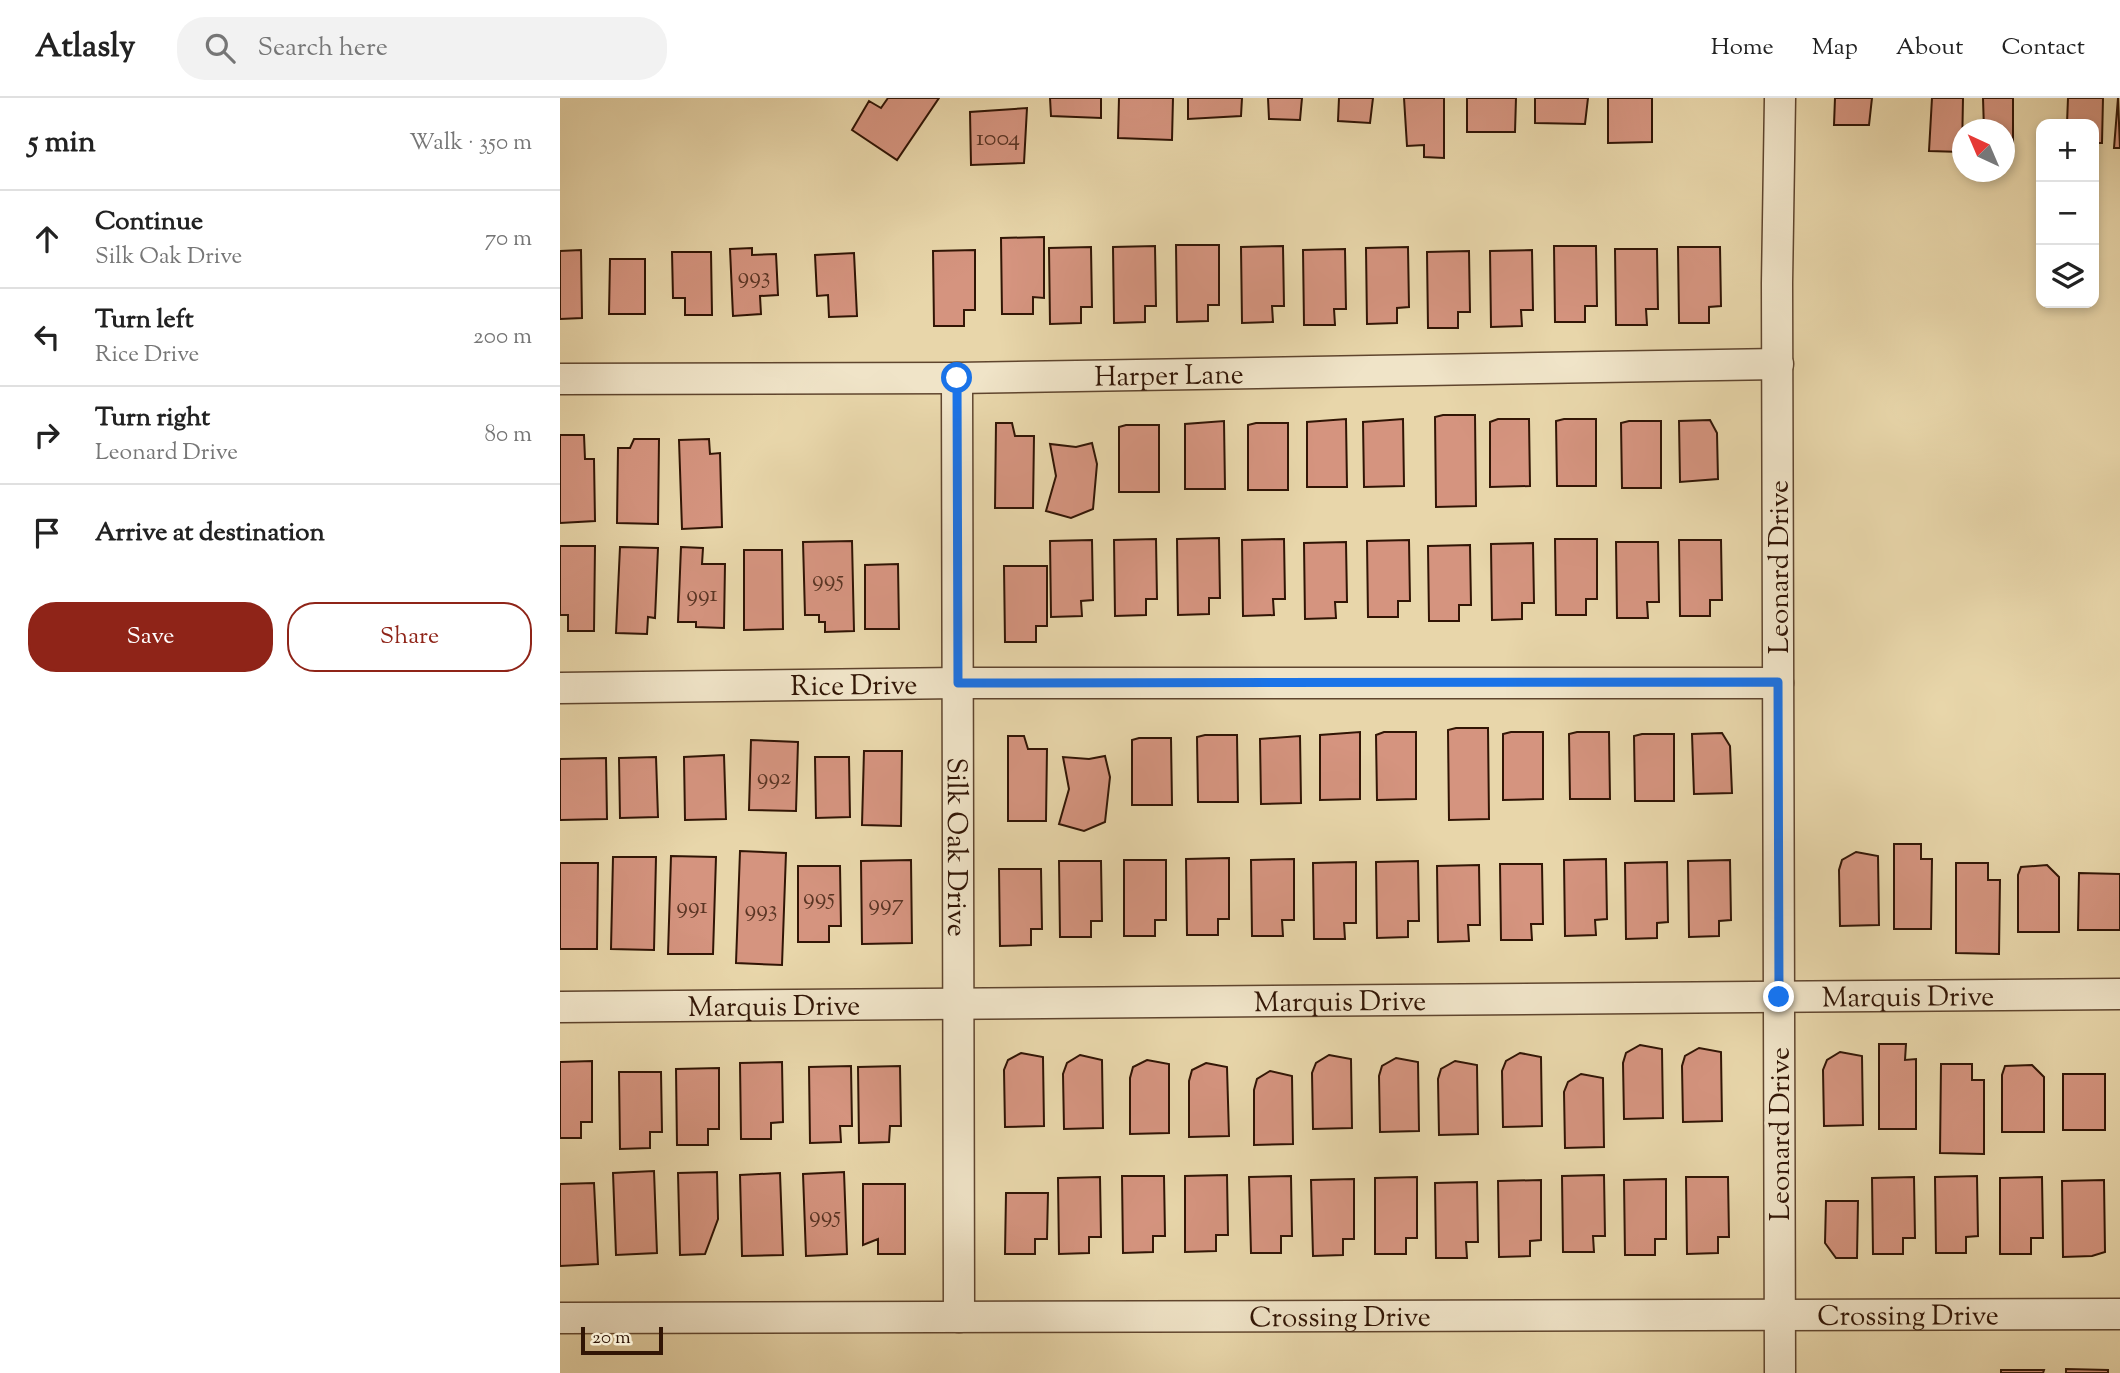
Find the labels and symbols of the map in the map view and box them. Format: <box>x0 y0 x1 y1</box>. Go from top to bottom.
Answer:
north arrow <box>1952 119 2015 182</box>
house number: 1004 <box>976 122 1020 156</box>
house number: 993 <box>737 260 771 294</box>
street label: Harper Lane <box>1094 356 1244 399</box>
route start <box>941 362 972 393</box>
street label: Leonard Drive <box>1761 480 1801 654</box>
house number: 995 <box>812 563 844 597</box>
house number: 991 <box>686 578 718 612</box>
street label: Rice Drive <box>790 667 918 708</box>
street label: Silk Oak Drive <box>935 757 975 937</box>
house number: 992 <box>757 761 791 795</box>
house number: 995 <box>803 881 835 915</box>
house number: 997 <box>868 887 904 921</box>
house number: 991 <box>676 890 708 924</box>
house number: 993 <box>744 893 778 927</box>
street label: Marquis Drive <box>1821 978 1994 1019</box>
route end <box>1763 981 1794 1012</box>
street label: Marquis Drive <box>1254 983 1426 1024</box>
street label: Marquis Drive <box>688 987 861 1029</box>
street label: Leonard Drive <box>1762 1047 1802 1221</box>
house number: 995 <box>809 1199 841 1233</box>
street label: Crossing Drive <box>1817 1297 1999 1338</box>
street label: Crossing Drive <box>1249 1299 1431 1339</box>
scale bar <box>581 1324 663 1356</box>

